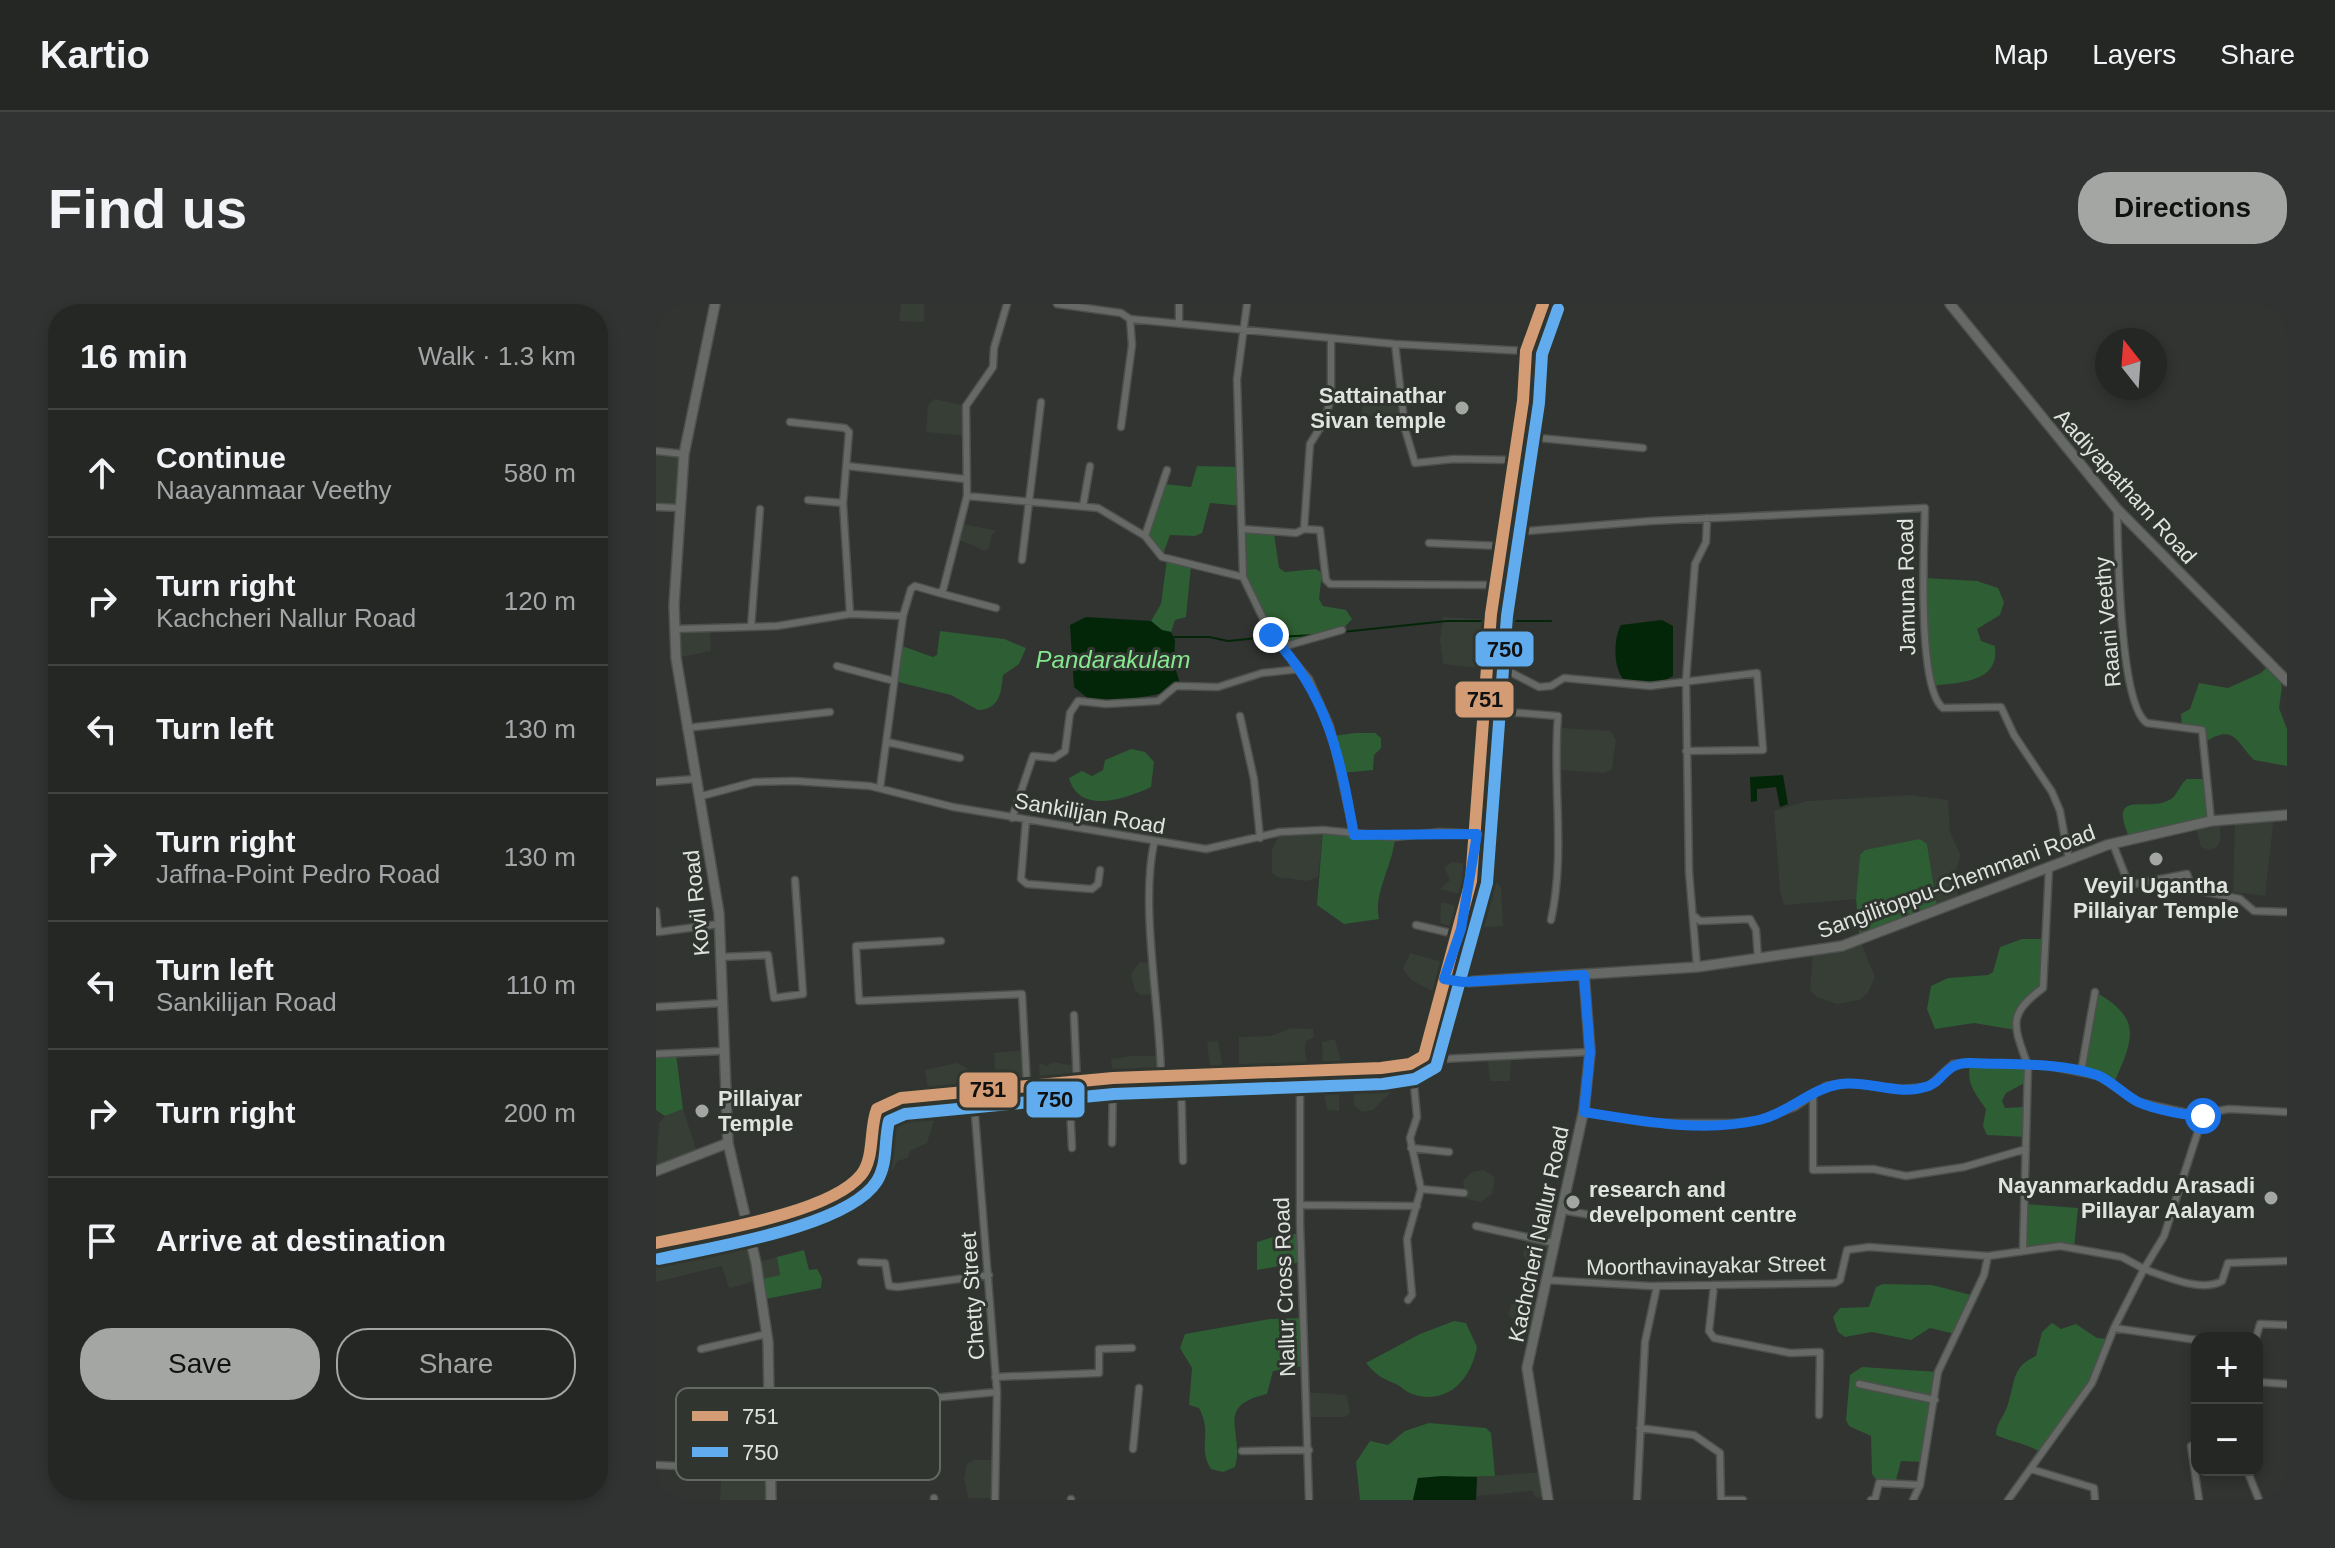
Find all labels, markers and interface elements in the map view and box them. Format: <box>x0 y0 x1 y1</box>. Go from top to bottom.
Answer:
text: Kartio <box>40 34 150 76</box>
text: Map <box>1994 39 2048 70</box>
text: Layers <box>2092 39 2176 70</box>
text: Share <box>2220 39 2295 70</box>
button: Directions <box>2078 172 2287 244</box>
text: Find us <box>48 177 247 240</box>
north arrow <box>2095 328 2167 400</box>
text: 16 min <box>80 337 188 375</box>
text: Walk · 1.3 km <box>418 341 576 371</box>
place label: Sattainathar Sivan temple <box>1310 383 1446 433</box>
marker: Sattainathar Sivan temple <box>1453 399 1471 417</box>
street label: Aadiyapatham Road <box>2050 404 2202 569</box>
text: Continue <box>156 441 286 474</box>
icon: ahead <box>80 451 124 495</box>
text: 580 m <box>504 458 576 488</box>
text: Naayanmaar Veethy <box>156 475 392 505</box>
street label: Jamuna Road <box>1893 518 1920 656</box>
street label: Raani Veethy <box>2089 556 2126 688</box>
text: Turn right <box>156 569 295 602</box>
icon: right <box>80 579 124 623</box>
text: 120 m <box>504 586 576 616</box>
text: Kachcheri Nallur Road <box>156 603 416 633</box>
route end <box>1253 617 1289 653</box>
line badge: 750 <box>1474 630 1535 668</box>
text: 750 <box>1487 637 1523 662</box>
water label: Pandarakulam <box>1036 646 1190 673</box>
line badge: 751 <box>1454 680 1515 719</box>
text: 751 <box>1467 687 1503 712</box>
icon: left <box>80 707 124 751</box>
text: Turn left <box>156 712 274 745</box>
text: 130 m <box>504 714 576 744</box>
street label: Sankilijan Road <box>1012 788 1167 839</box>
street label: Sangilitoppu-Chemmani Road <box>1814 820 2098 943</box>
text: Turn right <box>156 825 295 858</box>
icon: right <box>80 835 124 879</box>
text: 130 m <box>504 842 576 872</box>
street label: Kovil Road <box>679 849 714 957</box>
marker: Veyil Ugantha Pillaiyar Temple <box>2147 850 2165 868</box>
text: Jaffna-Point Pedro Road <box>156 859 440 889</box>
place label: Veyil Ugantha Pillaiyar Temple <box>2073 873 2239 923</box>
text: Turn left <box>156 953 274 986</box>
icon: left <box>80 963 124 1007</box>
text: 110 m <box>506 970 576 1000</box>
text: Sankilijan Road <box>156 987 337 1017</box>
line badge: 751 <box>958 1071 1019 1109</box>
text: 751 <box>970 1077 1006 1102</box>
line badge: 750 <box>1025 1080 1086 1119</box>
place label: Pillaiyar Temple <box>718 1086 803 1136</box>
text: 750 <box>1037 1087 1073 1112</box>
icon: right <box>80 1091 124 1135</box>
text: Turn right <box>156 1096 295 1129</box>
text: 200 m <box>504 1098 576 1128</box>
route start <box>2185 1098 2221 1134</box>
marker: Pillaiyar Temple <box>693 1102 711 1120</box>
street label: Kachcheri Nallur Road <box>1503 1124 1574 1344</box>
place label: Nayanmarkaddu Arasadi Pillayar Aalayam <box>1998 1173 2255 1223</box>
place label: research and develpoment centre <box>1589 1177 1797 1227</box>
marker: Nayanmarkaddu Arasadi Pillayar Aalayam <box>2262 1189 2280 1207</box>
marker: research and develpoment centre <box>1564 1193 1582 1211</box>
street label: Nallur Cross Road <box>1269 1197 1300 1377</box>
icon: arrive <box>80 1219 124 1263</box>
text: Arrive at destination <box>156 1224 446 1257</box>
street label: Chetty Street <box>956 1231 989 1361</box>
street label: Moorthavinayakar Street <box>1586 1251 1826 1280</box>
button: Save <box>80 1328 320 1400</box>
button: Share <box>336 1328 576 1400</box>
map controls <box>2191 1332 2263 1476</box>
button: + <box>2191 1332 2263 1404</box>
legend <box>676 1388 940 1480</box>
text: 751 <box>742 1404 779 1429</box>
button: − <box>2191 1404 2263 1476</box>
text: 750 <box>742 1440 779 1465</box>

